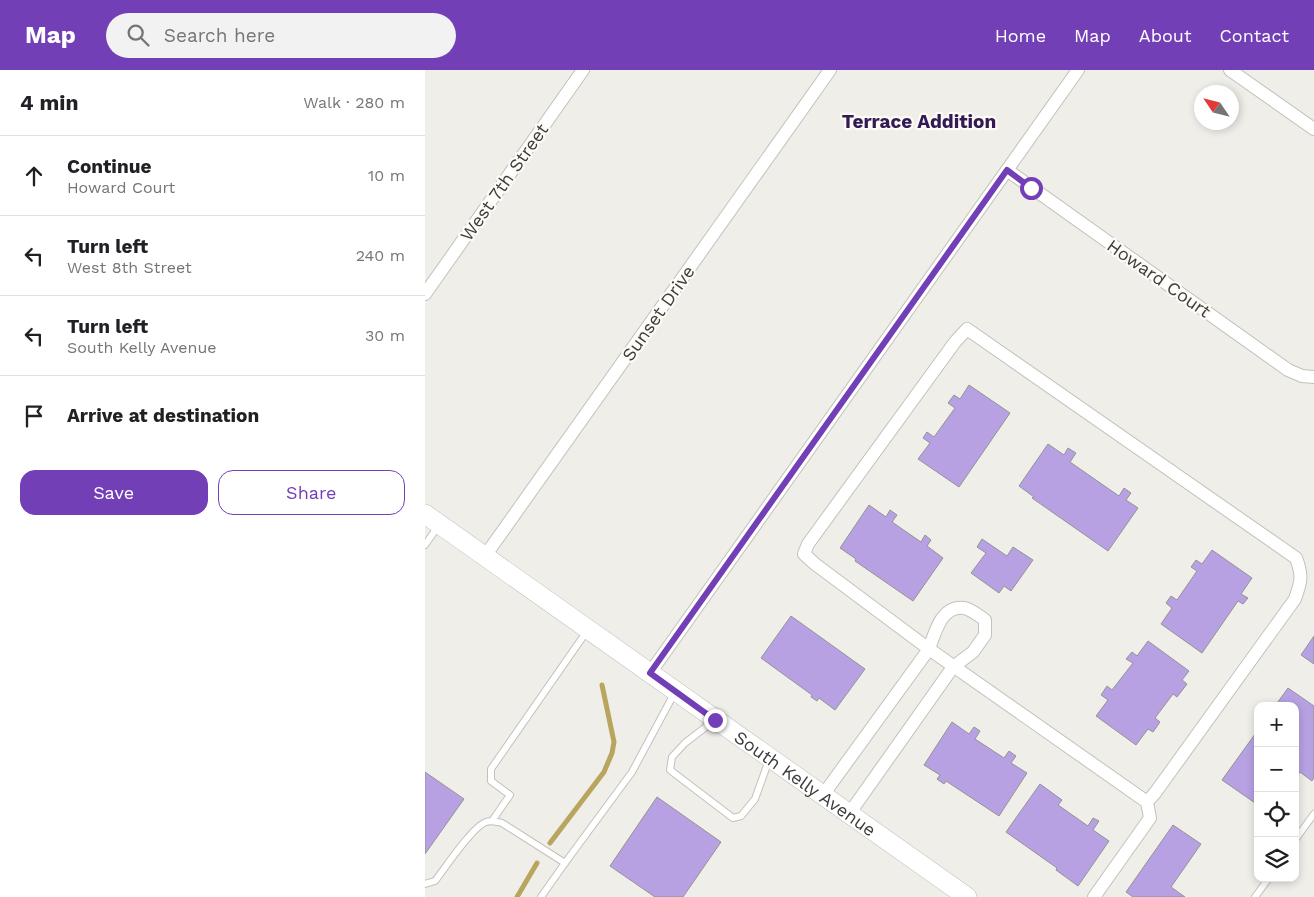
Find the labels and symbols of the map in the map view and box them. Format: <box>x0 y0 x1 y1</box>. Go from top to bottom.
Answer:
north arrow <box>1194 85 1239 130</box>
district label: Terrace Addition <box>842 110 996 133</box>
street label: West 7th Street <box>456 119 553 245</box>
route start <box>1020 177 1043 200</box>
street label: Howard Court <box>1103 234 1215 322</box>
street label: Sunset Drive <box>617 261 699 365</box>
route end <box>704 709 727 732</box>
street label: South Kelly Avenue <box>731 726 880 840</box>

